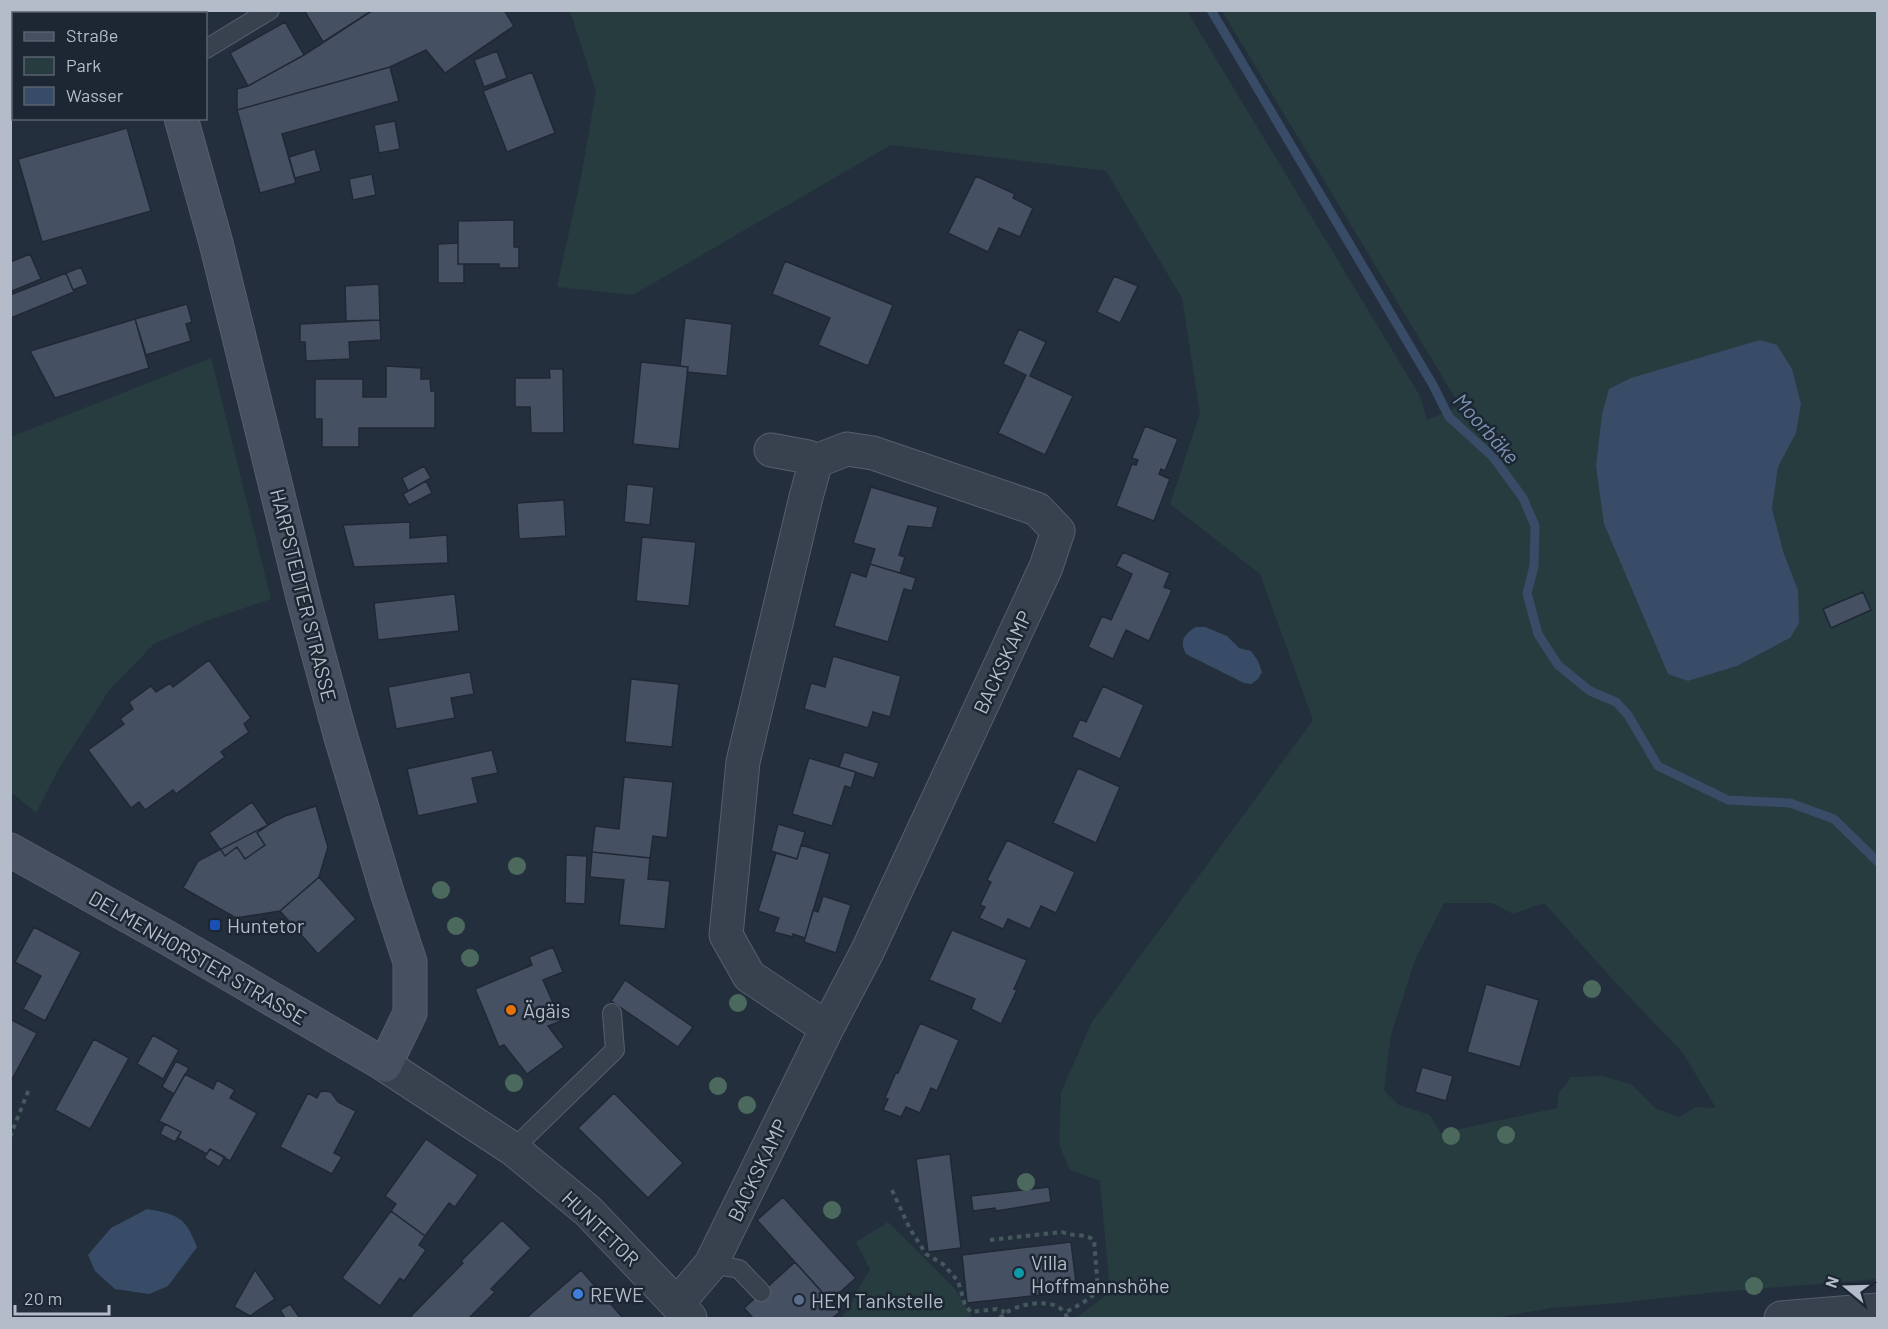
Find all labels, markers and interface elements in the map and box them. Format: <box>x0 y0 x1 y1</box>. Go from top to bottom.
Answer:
legend <box>12 12 207 120</box>
text: Straße <box>66 24 118 46</box>
text: Park <box>66 54 101 76</box>
text: Wasser <box>66 84 124 106</box>
water label: Moorbäke <box>1449 388 1525 468</box>
street label: HARPSTEDTER STRASSE <box>266 486 342 704</box>
street label: BACKSKAMP <box>968 607 1036 717</box>
street label: DELMENHORSTER STRASSE <box>85 885 311 1029</box>
place label: Huntetor <box>227 913 304 937</box>
marker: Huntetor <box>208 918 222 932</box>
place label: Ägäis <box>523 998 570 1022</box>
marker: Ägäis <box>504 1003 518 1017</box>
street label: BACKSKAMP <box>722 1115 792 1225</box>
street label: HUNTETOR <box>557 1185 645 1271</box>
place label: Villa Hoffmannshöhe <box>1031 1250 1170 1297</box>
north arrow <box>1816 1257 1876 1317</box>
marker: Villa Hoffmannshöhe <box>1012 1266 1026 1280</box>
text: N <box>1821 1274 1842 1290</box>
scale bar <box>15 1278 110 1316</box>
place label: REWE <box>590 1282 644 1306</box>
text: 20 m <box>24 1287 62 1309</box>
marker: REWE <box>571 1287 585 1301</box>
place label: HEM Tankstelle <box>811 1288 944 1312</box>
marker: HEM Tankstelle <box>792 1293 806 1307</box>

